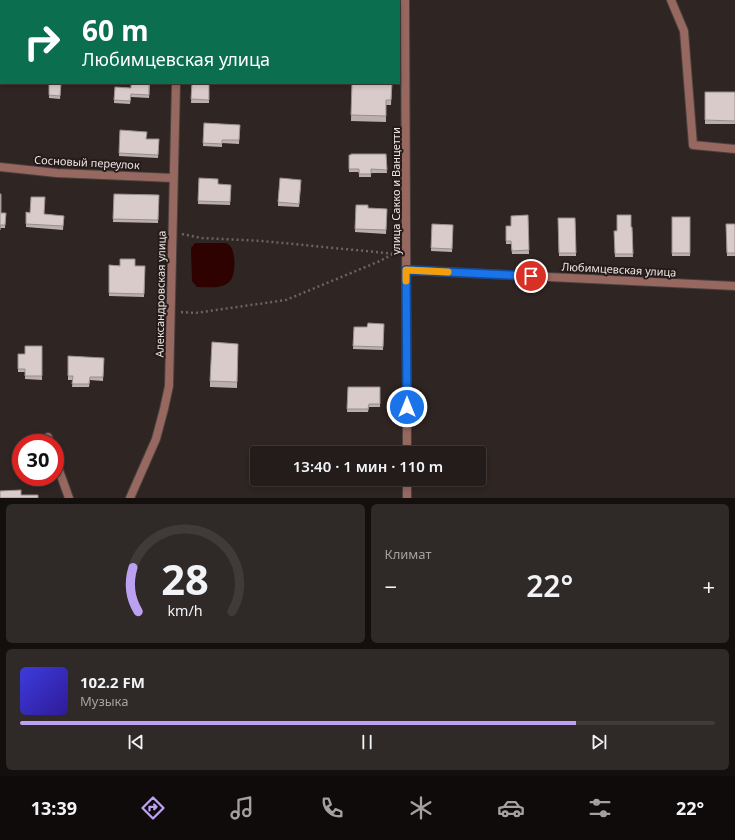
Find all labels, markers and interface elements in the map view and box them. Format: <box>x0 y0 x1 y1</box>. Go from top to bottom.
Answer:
text: 60 m <box>82 11 149 49</box>
icon: right <box>16 16 68 68</box>
text: Любимцевская улица <box>82 47 270 71</box>
street label: улица Сакко и Ванцетти <box>388 127 403 255</box>
street label: Сосновый переулок <box>34 152 140 172</box>
street label: Александровская улица <box>151 230 169 358</box>
pin <box>514 259 548 293</box>
street label: Любимцевская улица <box>561 259 677 279</box>
icon: arrive <box>520 265 542 287</box>
position arrow <box>386 386 428 428</box>
speed limit sign: 30 <box>12 434 64 486</box>
text: 13:40 · 1 мин · 110 m <box>293 456 443 476</box>
text: Климат <box>385 545 431 563</box>
text: 28 <box>161 550 209 606</box>
text: 22° <box>526 565 573 606</box>
text: − <box>385 571 397 601</box>
text: + <box>702 571 715 601</box>
text: km/h <box>168 600 203 619</box>
text: 102.2 FM <box>80 672 145 692</box>
text: Музыка <box>80 692 129 710</box>
icon: previous <box>125 731 147 753</box>
icon: pause <box>356 731 378 753</box>
icon: next <box>588 731 610 753</box>
icon: directions <box>139 794 167 822</box>
icon: music <box>228 794 256 822</box>
icon: phone <box>318 794 346 822</box>
icon: climate <box>407 794 435 822</box>
icon: car <box>497 794 525 822</box>
icon: filters <box>586 794 614 822</box>
text: 13:39 <box>31 796 77 820</box>
text: 22° <box>676 796 704 820</box>

